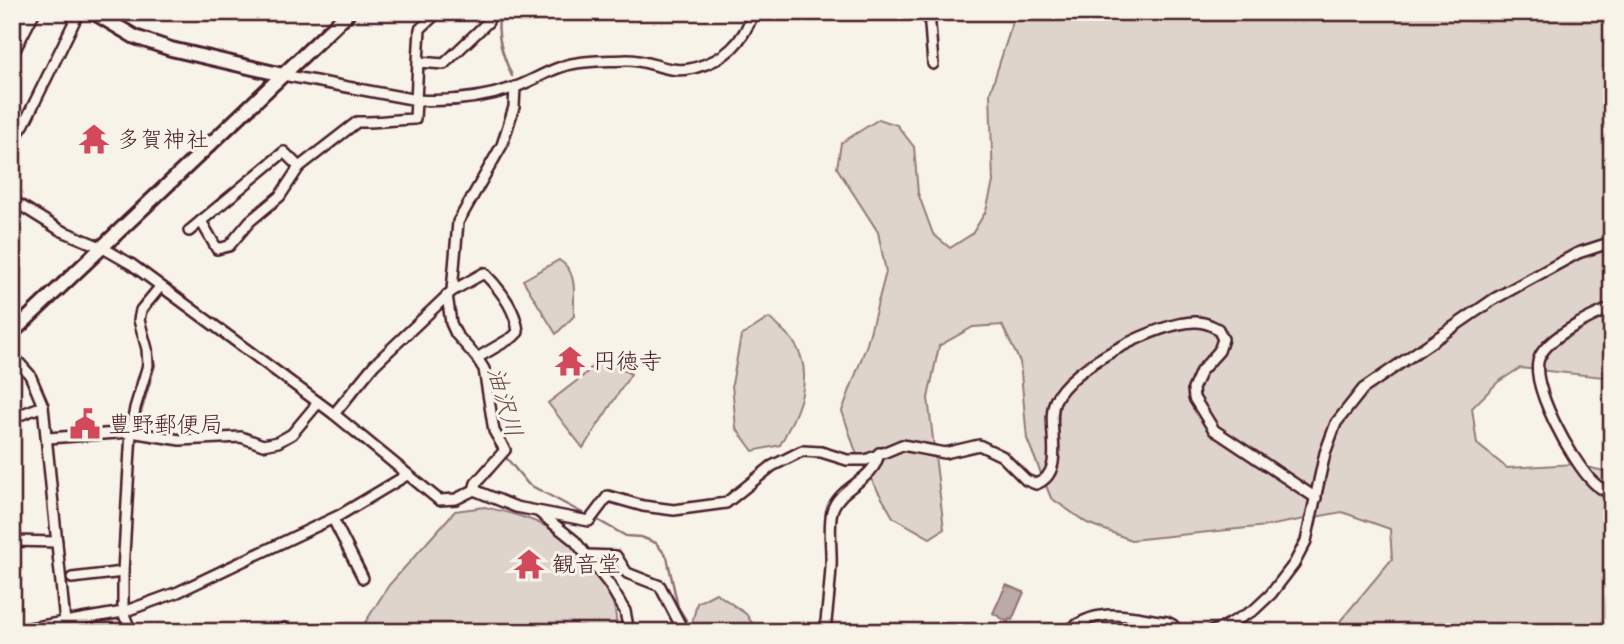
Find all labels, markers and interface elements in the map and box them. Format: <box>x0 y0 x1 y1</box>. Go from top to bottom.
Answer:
temple icon: 多賀神社 <box>77 122 111 156</box>
place label: 多賀神社 <box>117 126 209 153</box>
temple icon: 円徳寺 <box>553 344 587 378</box>
place label: 円徳寺 <box>593 348 662 375</box>
water label: 油沢川 <box>482 364 528 440</box>
public building icon: 豊野郵便局 <box>68 407 102 441</box>
place label: 豊野郵便局 <box>108 411 223 438</box>
temple icon: 観音堂 <box>512 547 546 581</box>
place label: 観音堂 <box>552 551 621 578</box>

